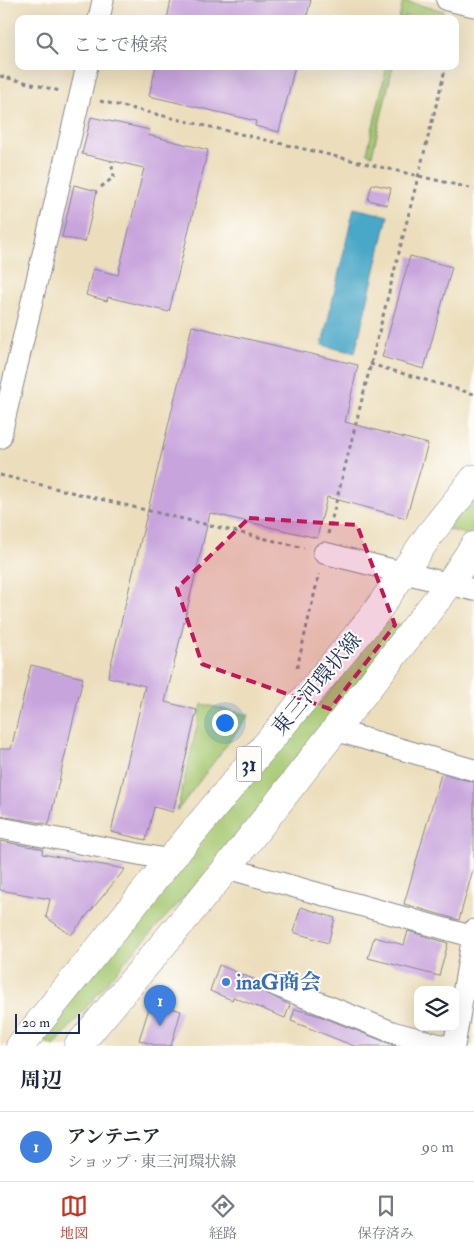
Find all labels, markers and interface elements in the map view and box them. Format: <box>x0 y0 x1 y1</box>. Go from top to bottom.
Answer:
search box <box>15 15 459 70</box>
icon: search <box>33 29 61 57</box>
text: ここで検索 <box>73 33 168 57</box>
street label: 東三河環状線 <box>266 627 368 741</box>
your location <box>212 710 238 736</box>
road number: 31 <box>236 746 262 782</box>
place label: inaG商会 <box>235 969 321 996</box>
marker: inaG商会 <box>220 976 232 988</box>
pin: 1 <box>144 985 176 1026</box>
map controls <box>414 986 459 1031</box>
button: layers <box>414 986 459 1031</box>
scale bar <box>15 1011 80 1034</box>
text: 20 m <box>22 1014 50 1031</box>
text: 周辺 <box>20 1067 62 1094</box>
text: アンテニア <box>67 1125 160 1149</box>
text: 1 <box>33 1137 39 1157</box>
text: 90 m <box>422 1137 454 1157</box>
text: ショップ · 東三河環状線 <box>67 1152 237 1172</box>
tab: 地図 <box>60 1192 88 1242</box>
tab: 経路 <box>209 1192 237 1242</box>
tab: 保存済み <box>358 1192 414 1242</box>

